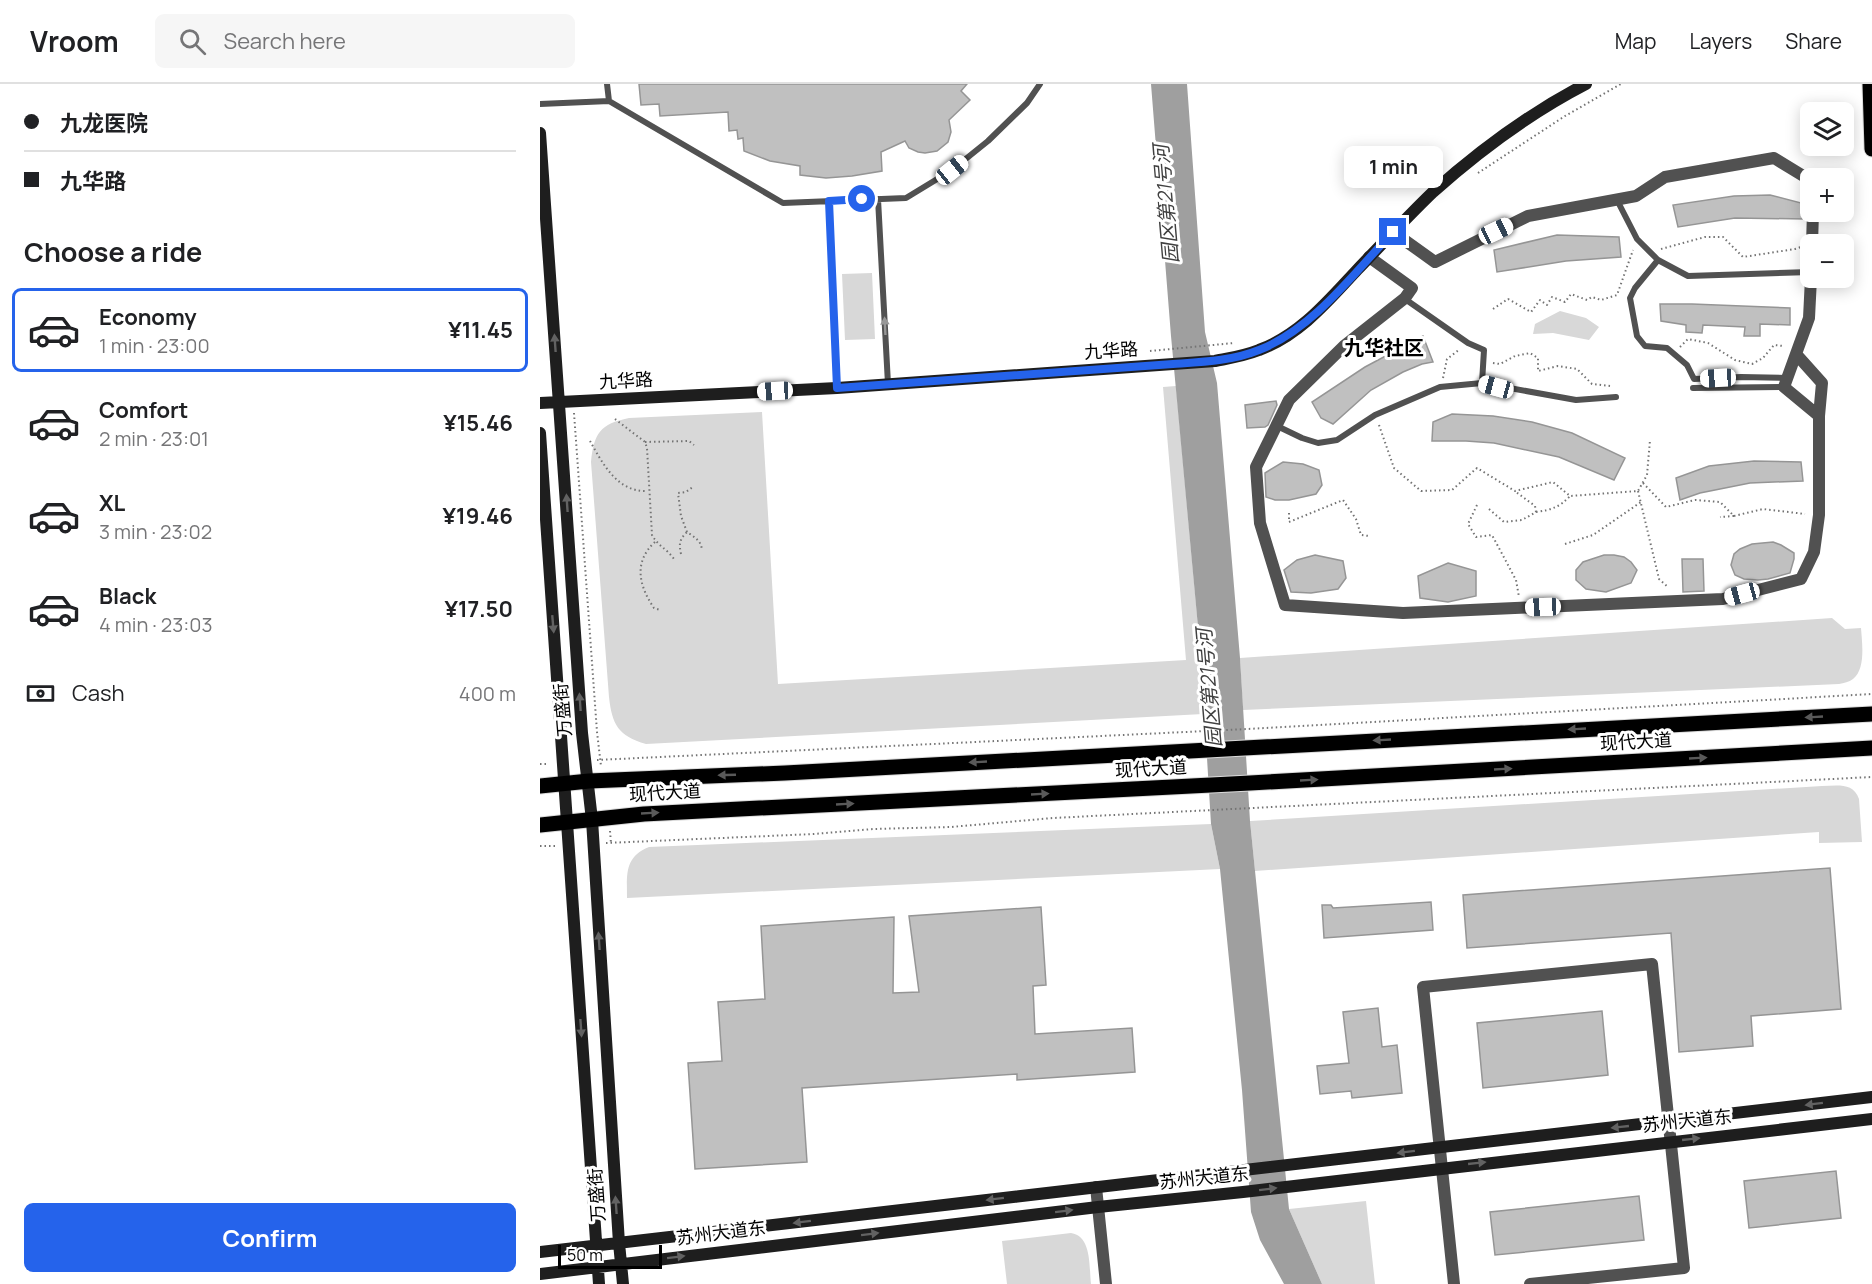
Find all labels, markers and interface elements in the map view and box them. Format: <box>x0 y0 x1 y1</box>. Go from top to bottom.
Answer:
search box <box>155 14 575 68</box>
text: Vroom <box>30 22 119 60</box>
icon: search <box>176 25 209 58</box>
text: Search here <box>224 26 346 56</box>
text: Map <box>1615 27 1656 55</box>
text: Layers <box>1689 27 1752 55</box>
text: Share <box>1785 27 1842 55</box>
map controls <box>1800 102 1854 288</box>
button: layers <box>1800 102 1854 156</box>
text: 九龙医院 <box>60 108 148 138</box>
water label: 园区第21号河 <box>1147 140 1184 265</box>
callout: 1 min <box>1344 145 1442 187</box>
car <box>932 152 972 188</box>
text: 1 min <box>1369 153 1418 180</box>
text: 九华路 <box>60 166 126 196</box>
button: + <box>1800 168 1854 222</box>
route start <box>848 185 875 212</box>
car <box>1476 215 1516 247</box>
route end <box>1379 218 1406 245</box>
text: Choose a ride <box>24 233 202 270</box>
button: − <box>1800 234 1854 288</box>
text: Economy <box>99 302 197 332</box>
icon: car <box>27 303 81 357</box>
text: ¥11.45 <box>448 315 513 345</box>
one-way arrow <box>881 317 890 336</box>
text: 1 min · 23:00 <box>99 332 210 359</box>
one-way arrow <box>550 334 560 353</box>
district label: 九华社区 <box>1344 334 1424 361</box>
street label: 九华路 <box>1083 336 1139 364</box>
street label: 九华路 <box>598 367 654 393</box>
car <box>1700 368 1736 388</box>
car <box>1476 374 1516 400</box>
car <box>757 381 793 401</box>
text: Comfort <box>99 395 188 425</box>
icon: car <box>27 396 81 450</box>
text: ¥15.46 <box>443 408 513 438</box>
text: 2 min · 23:01 <box>99 425 209 452</box>
text: XL <box>99 488 125 518</box>
icon: car <box>27 489 81 543</box>
one-way arrow <box>562 493 572 512</box>
text: ¥19.46 <box>443 501 513 531</box>
text: 3 min · 23:02 <box>99 518 212 545</box>
text: Black <box>99 581 156 611</box>
car <box>1722 581 1762 607</box>
icon: car <box>27 582 81 636</box>
text: ¥17.50 <box>444 594 513 624</box>
car <box>1525 597 1561 617</box>
text: 4 min · 23:03 <box>99 611 213 638</box>
one-way arrow <box>548 614 558 633</box>
water label: 园区第21号河 <box>1190 624 1227 749</box>
icon: cash <box>24 677 57 710</box>
text: Cash <box>72 678 125 708</box>
text: 400 m <box>459 680 516 707</box>
street label: 万盛街 <box>548 682 576 738</box>
one-way arrow <box>576 692 585 711</box>
one-way arrow <box>1804 712 1823 722</box>
one-way arrow <box>1567 725 1586 734</box>
street label: 现代大道 <box>1599 727 1673 755</box>
one-way arrow <box>1373 735 1392 744</box>
one-way arrow <box>1689 753 1708 762</box>
street label: 现代大道 <box>1114 754 1188 782</box>
one-way arrow <box>968 758 987 767</box>
one-way arrow <box>1494 764 1513 773</box>
one-way arrow <box>717 770 736 780</box>
one-way arrow <box>1299 775 1318 785</box>
street label: 现代大道 <box>628 778 702 806</box>
one-way arrow <box>1030 790 1049 799</box>
one-way arrow <box>836 799 855 808</box>
one-way arrow <box>641 809 660 818</box>
one-way arrow <box>595 931 604 950</box>
one-way arrow <box>576 1018 586 1037</box>
one-way arrow <box>1804 1100 1823 1109</box>
street label: 苏州大道东 <box>1641 1103 1733 1137</box>
one-way arrow <box>1611 1122 1630 1132</box>
one-way arrow <box>1682 1134 1701 1144</box>
one-way arrow <box>1396 1147 1415 1157</box>
one-way arrow <box>1467 1159 1486 1168</box>
street label: 苏州大道东 <box>1158 1160 1250 1194</box>
street label: 万盛街 <box>582 1167 610 1223</box>
one-way arrow <box>1259 1184 1278 1193</box>
one-way arrow <box>986 1194 1005 1204</box>
one-way arrow <box>611 1195 621 1214</box>
button: Confirm <box>24 1203 516 1272</box>
one-way arrow <box>1054 1206 1073 1216</box>
street label: 苏州大道东 <box>675 1215 767 1249</box>
one-way arrow <box>792 1217 811 1227</box>
one-way arrow <box>860 1229 879 1239</box>
scale bar <box>558 1242 662 1270</box>
text: 50 m <box>567 1244 603 1266</box>
one-way arrow <box>667 1252 686 1261</box>

